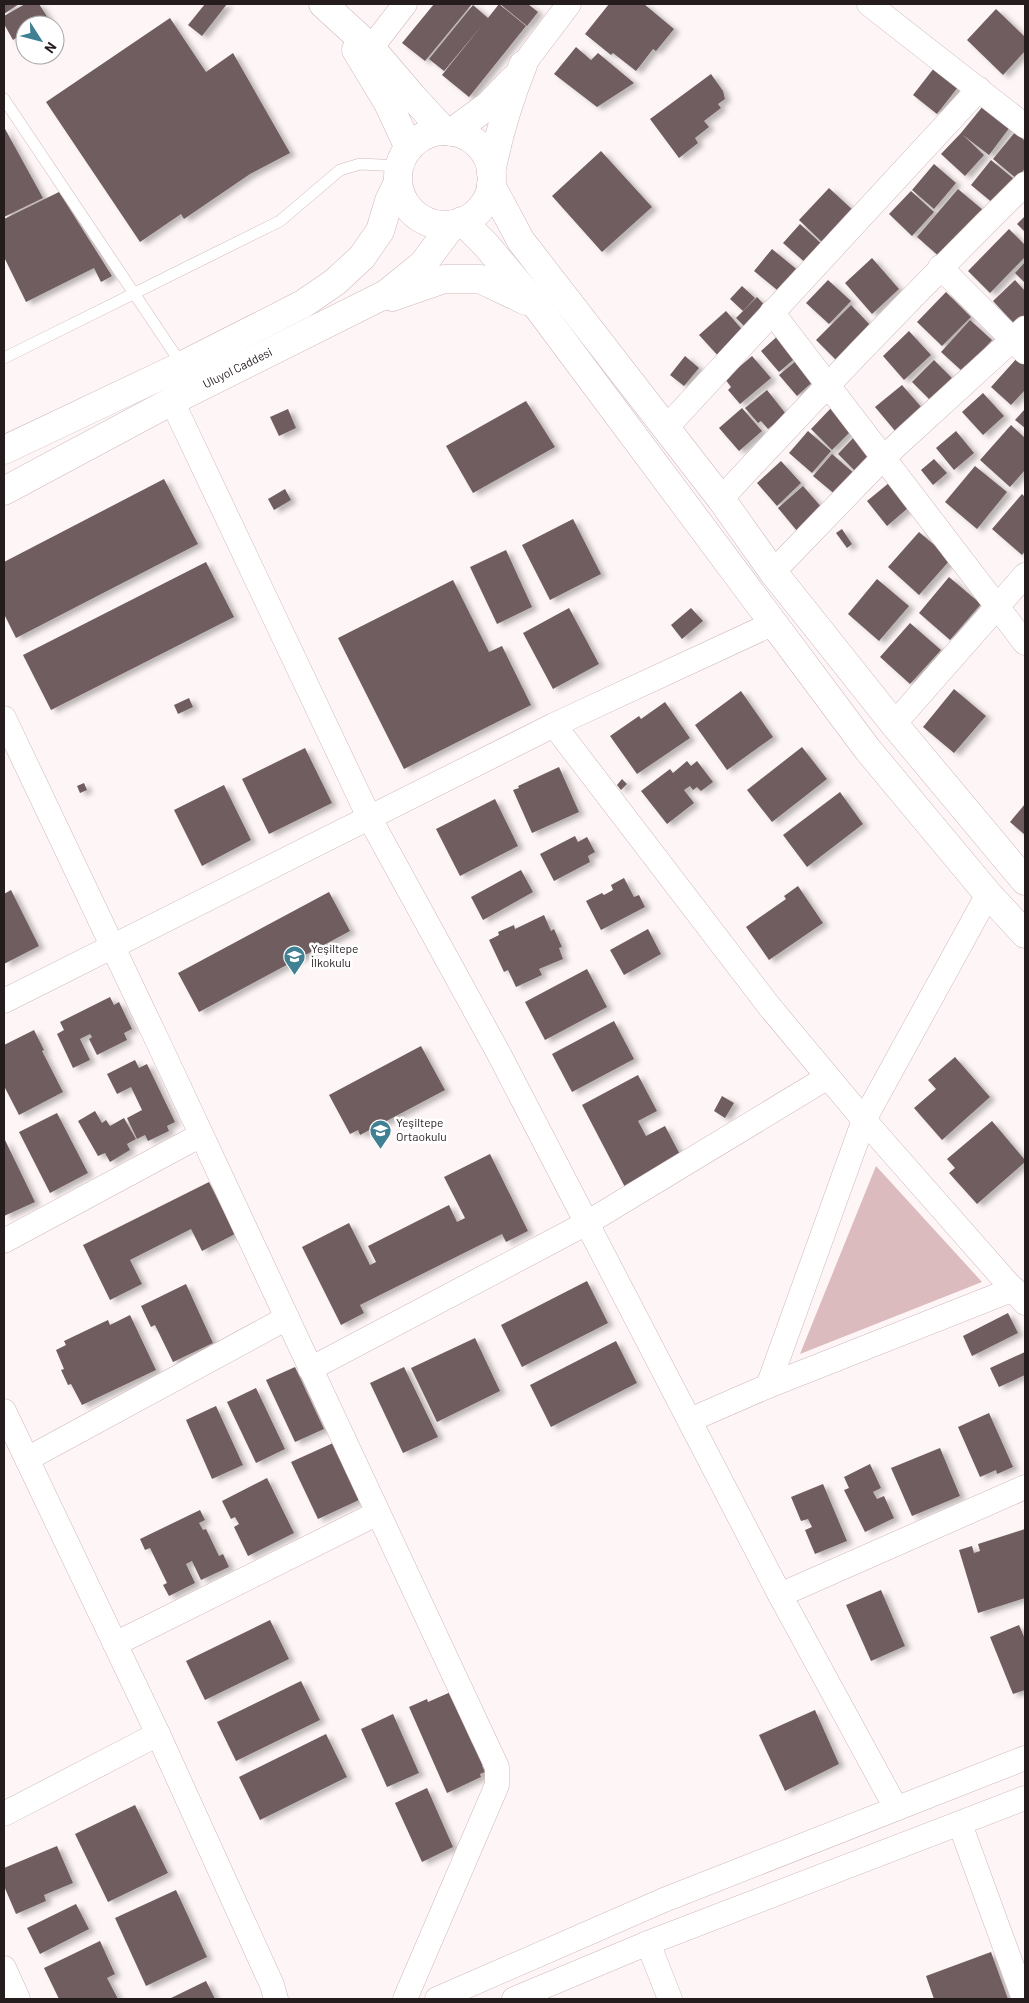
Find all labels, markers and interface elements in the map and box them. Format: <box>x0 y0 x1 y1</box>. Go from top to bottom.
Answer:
north arrow <box>15 15 65 65</box>
text: N <box>41 39 61 57</box>
street label: Uluyol Caddesi <box>200 344 274 390</box>
place label: Yeşiltepe İlkokulu <box>311 941 359 969</box>
school or university icon: Yeşiltepe İlkokulu <box>283 944 307 975</box>
place label: Yeşiltepe Ortaokulu <box>396 1115 447 1143</box>
school or university icon: Yeşiltepe Ortaokulu <box>368 1118 392 1149</box>

